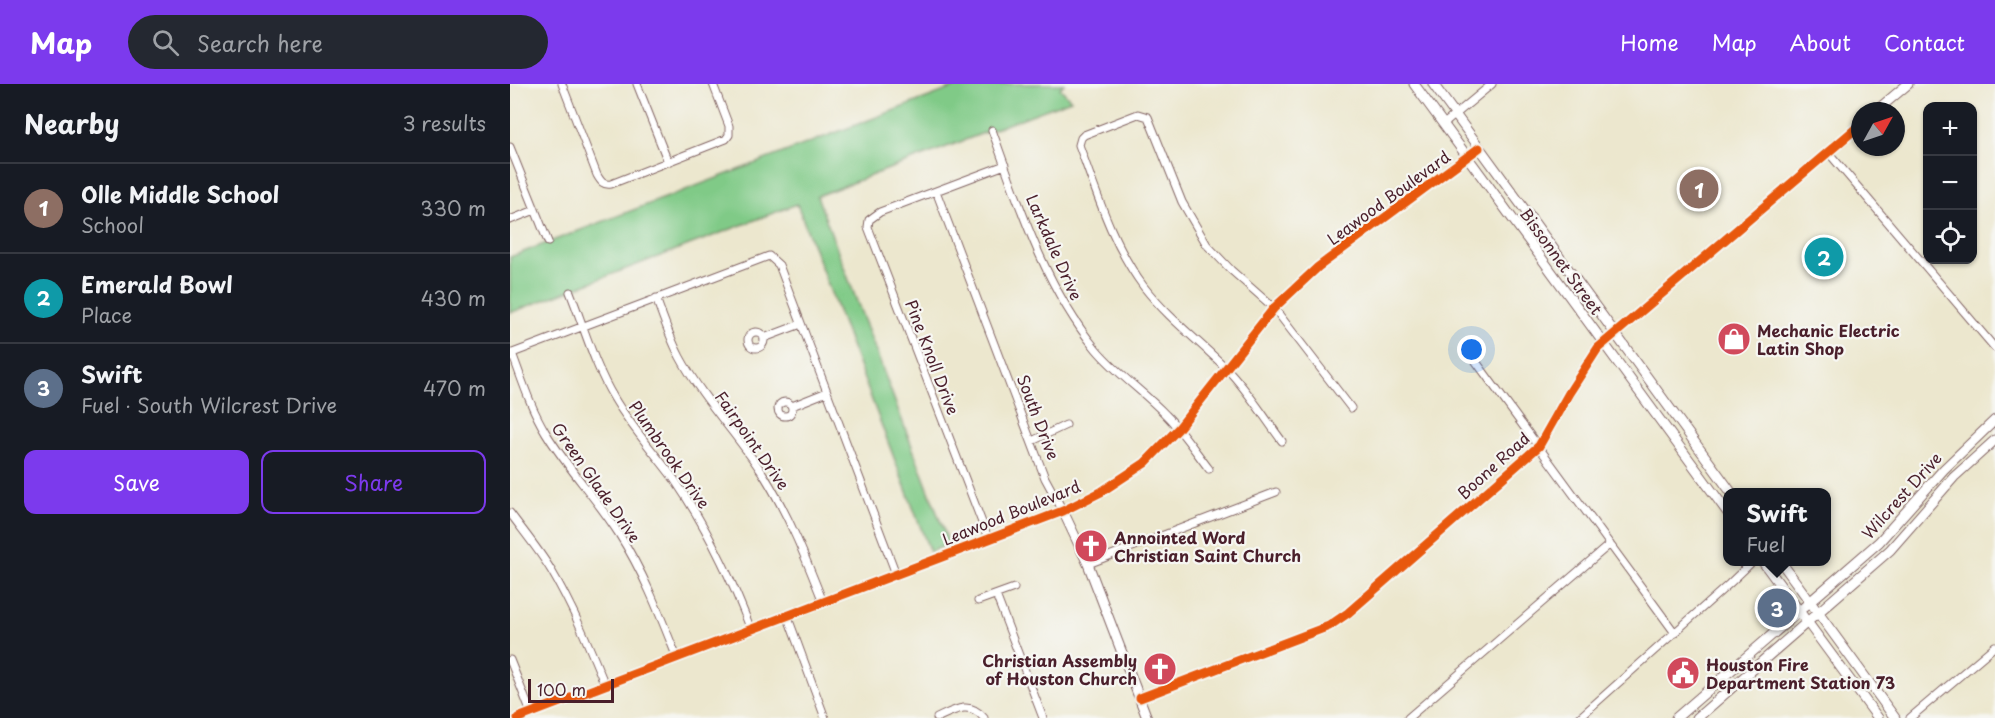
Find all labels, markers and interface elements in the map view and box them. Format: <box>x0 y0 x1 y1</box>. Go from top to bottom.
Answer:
search box <box>128 15 548 69</box>
text: Map <box>30 21 92 64</box>
icon: search <box>149 26 182 59</box>
text: Search here <box>197 26 323 59</box>
text: Home <box>1620 26 1679 58</box>
text: Map <box>1712 26 1757 58</box>
text: About <box>1790 26 1851 58</box>
text: Contact <box>1884 26 1965 58</box>
north arrow <box>1851 102 1905 156</box>
map controls <box>1923 102 1977 264</box>
button: + <box>1923 102 1977 156</box>
text: Nearby <box>24 104 119 143</box>
text: 3 results <box>403 108 486 138</box>
street label: Leawood Boulevard <box>1321 144 1455 250</box>
button: − <box>1923 156 1977 210</box>
pin: 1 <box>1680 166 1718 212</box>
text: Olle Middle School <box>81 177 279 210</box>
street label: Larkdale Drive <box>1021 190 1089 304</box>
text: 1 <box>39 193 48 223</box>
text: 330 m <box>420 193 486 223</box>
street label: Bissonnet Street <box>1515 203 1609 320</box>
text: School <box>81 210 144 240</box>
button: locate <box>1923 210 1977 264</box>
pin: 2 <box>1804 234 1844 279</box>
text: Emerald Bowl <box>81 267 233 300</box>
text: 2 <box>36 283 51 313</box>
text: 430 m <box>421 283 486 313</box>
street label: Pine Knoll Drive <box>900 296 966 418</box>
text: Place <box>81 300 132 330</box>
place label: Mechanic Electric Latin Shop <box>1757 318 1900 360</box>
shop icon: Mechanic Electric Latin Shop <box>1716 321 1752 357</box>
your location <box>1457 335 1486 364</box>
text: Swift <box>81 357 143 390</box>
street label: South Drive <box>1012 371 1066 463</box>
text: 3 <box>37 373 50 403</box>
text: 470 m <box>423 373 486 403</box>
street label: Fairpoint Drive <box>710 386 796 494</box>
text: Fuel · South Wilcrest Drive <box>81 390 337 420</box>
street label: Plumbrook Drive <box>624 395 716 513</box>
street label: Green Glade Drive <box>547 417 647 547</box>
street label: Boone Road <box>1451 426 1535 504</box>
street label: Wilcrest Drive <box>1855 446 1947 544</box>
button: Save <box>24 450 249 514</box>
button: Share <box>261 450 486 514</box>
street label: Leawood Boulevard <box>938 473 1084 551</box>
popup <box>1723 488 1831 566</box>
text: Swift <box>1746 496 1808 529</box>
place label: Annointed Word Christian Saint Church <box>1113 525 1301 567</box>
church icon: Annointed Word Christian Saint Church <box>1073 528 1109 564</box>
text: Fuel <box>1746 529 1785 559</box>
pin: 3 <box>1758 586 1796 630</box>
place label: Christian Assembly of Houston Church <box>982 648 1137 690</box>
church icon: Christian Assembly of Houston Church <box>1142 651 1178 687</box>
place label: Houston Fire Department Station 73 <box>1706 652 1895 694</box>
public building icon: Houston Fire Department Station 73 <box>1665 655 1701 691</box>
scale bar <box>528 676 614 704</box>
text: 100 m <box>537 677 586 701</box>

